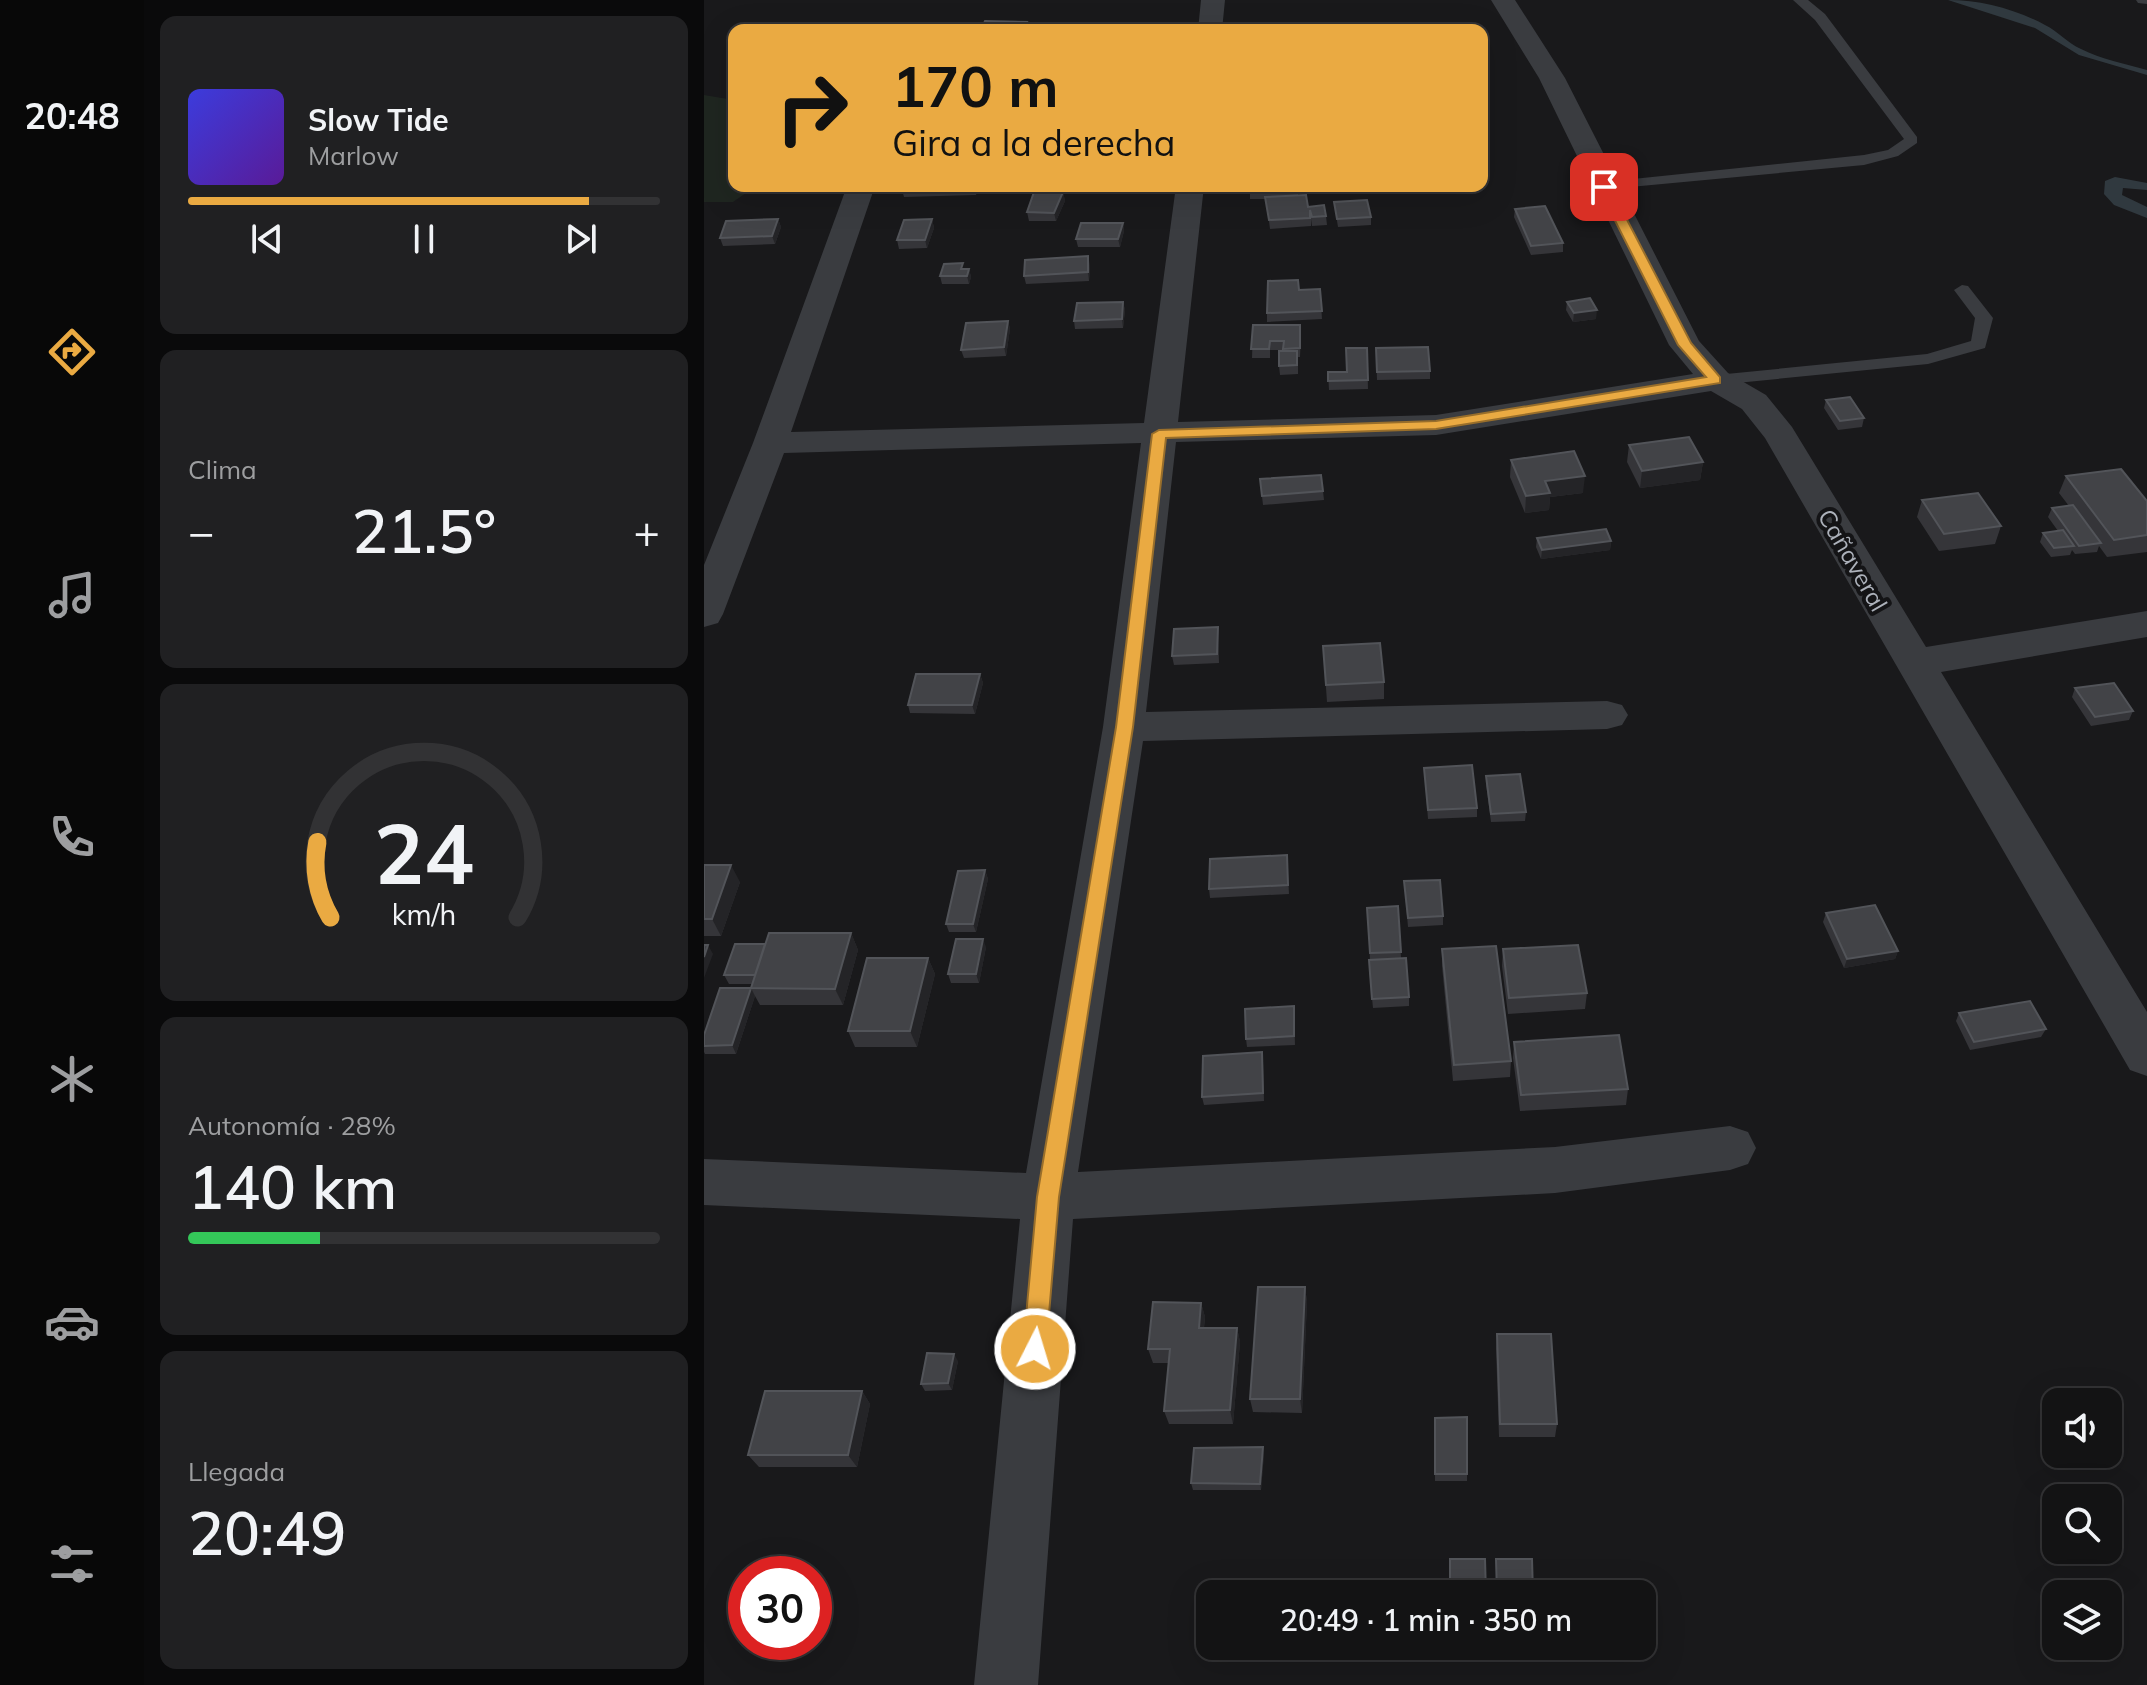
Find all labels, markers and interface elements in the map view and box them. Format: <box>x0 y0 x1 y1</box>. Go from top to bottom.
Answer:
text: 170 m <box>892 51 1059 121</box>
icon: right <box>760 56 864 160</box>
text: 20:48 <box>24 93 120 138</box>
text: Slow Tide <box>308 101 449 139</box>
text: Gira a la derecha <box>892 120 1175 165</box>
text: Marlow <box>308 139 399 172</box>
pin <box>1570 153 1638 221</box>
icon: arrive <box>1582 165 1626 209</box>
icon: previous <box>245 217 289 261</box>
icon: pause <box>402 217 446 261</box>
icon: next <box>559 217 603 261</box>
icon: directions <box>44 324 100 380</box>
text: Clima <box>188 453 257 486</box>
text: 21.5° <box>352 493 496 568</box>
text: − <box>188 504 214 559</box>
text: + <box>634 504 660 559</box>
street label: Cañaveral <box>1812 504 1894 616</box>
icon: music <box>44 567 100 623</box>
text: 24 <box>374 800 474 905</box>
icon: phone <box>44 809 100 865</box>
text: km/h <box>392 897 456 933</box>
icon: climate <box>44 1051 100 1107</box>
text: Autonomía · 28% <box>188 1109 396 1142</box>
text: 140 km <box>188 1149 397 1224</box>
icon: car <box>44 1294 100 1350</box>
position arrow <box>993 1307 1077 1391</box>
map controls <box>2042 1388 2122 1660</box>
button: sound <box>2042 1388 2122 1468</box>
text: Llegada <box>188 1455 285 1488</box>
button: search <box>2042 1484 2122 1564</box>
text: 20:49 <box>188 1495 346 1570</box>
icon: filters <box>44 1536 100 1592</box>
speed limit sign: 30 <box>728 1556 832 1660</box>
button: layers <box>2042 1580 2122 1660</box>
text: 20:49 · 1 min · 350 m <box>1280 1601 1572 1639</box>

